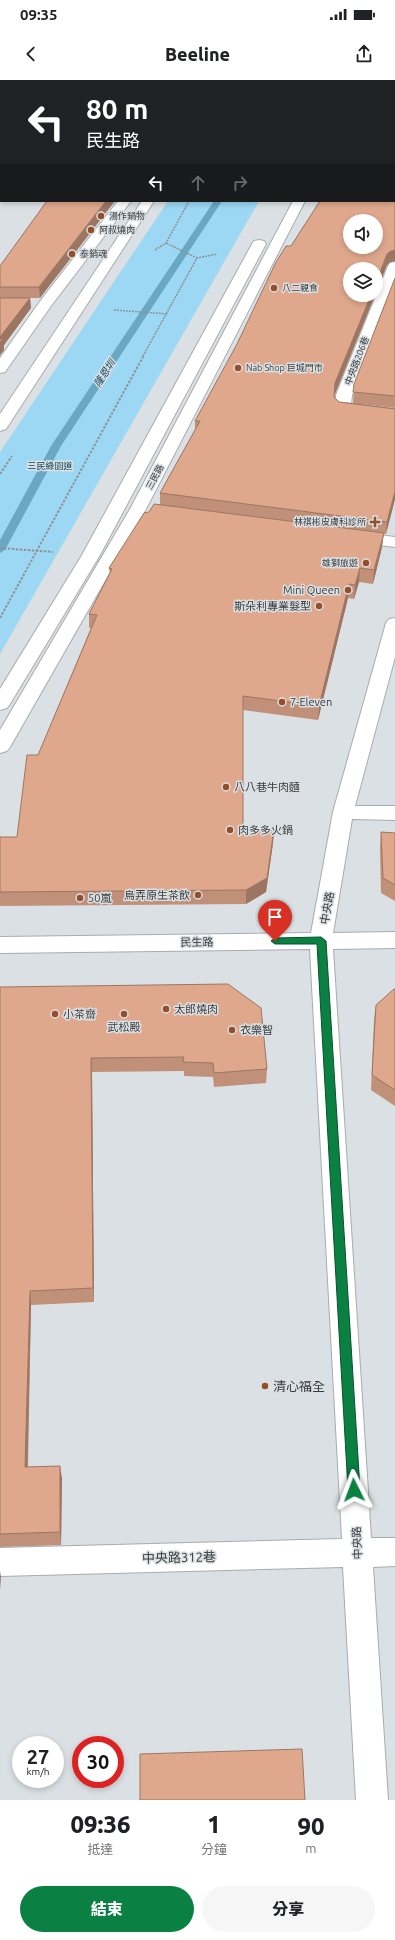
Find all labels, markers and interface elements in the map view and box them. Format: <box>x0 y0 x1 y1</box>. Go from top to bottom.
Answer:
text: 09:35 <box>20 6 58 23</box>
icon: back <box>20 43 42 65</box>
icon: share <box>353 43 375 65</box>
text: Beeline <box>165 44 230 64</box>
text: 80 m <box>86 93 148 124</box>
icon: left <box>20 96 72 148</box>
text: 民生路 <box>86 130 140 150</box>
icon: left <box>145 172 167 194</box>
icon: ahead <box>187 172 209 194</box>
icon: right <box>229 172 251 194</box>
marker: 湯作鍋物 <box>96 211 106 221</box>
place label: 湯作鍋物 <box>109 211 145 221</box>
map controls <box>343 214 383 302</box>
button: sound <box>343 214 383 254</box>
marker: 阿叔燒肉 <box>86 225 96 235</box>
place label: 阿叔燒肉 <box>99 225 135 235</box>
place label: 泰銷魂 <box>80 248 107 259</box>
marker: 泰銷魂 <box>67 249 77 259</box>
button: layers <box>343 262 383 302</box>
marker: 八二親食 <box>269 283 279 293</box>
place label: 八二親食 <box>282 283 318 293</box>
street label: 中央路206巷 <box>343 335 371 387</box>
water label: 隆恩圳 <box>92 356 118 389</box>
marker: Nab Shop 巨城門市 <box>233 363 243 373</box>
place label: Nab Shop 巨城門市 <box>246 363 323 373</box>
park label: 三民綠園道 <box>27 461 73 471</box>
street label: 三民路 <box>144 463 166 491</box>
place label: 林祺彬皮膚科診所 <box>294 516 366 527</box>
marker: 林祺彬皮膚科診所 <box>369 516 381 528</box>
place label: 雄獅旅遊 <box>322 558 358 568</box>
marker: 雄獅旅遊 <box>361 558 371 568</box>
place label: Mini Queen <box>283 584 340 596</box>
marker: Mini Queen <box>343 585 353 595</box>
place label: 斯朵利專業髮型 <box>234 600 311 612</box>
marker: 斯朵利專業髮型 <box>314 601 324 611</box>
place label: 7-Eleven <box>290 696 332 708</box>
marker: 7-Eleven <box>277 697 287 707</box>
place label: 八八巷牛肉麵 <box>234 781 300 793</box>
marker: 八八巷牛肉麵 <box>221 782 231 792</box>
place label: 肉多多火鍋 <box>238 824 293 836</box>
marker: 肉多多火鍋 <box>225 825 235 835</box>
place label: 烏弄原生茶飲 <box>124 889 190 901</box>
marker: 烏弄原生茶飲 <box>193 890 203 900</box>
street label: 中央路 <box>318 891 336 925</box>
place label: 50嵐 <box>88 892 111 904</box>
marker: 50嵐 <box>75 893 85 903</box>
pin <box>258 900 292 941</box>
icon: arrive <box>264 906 286 928</box>
street label: 民生路 <box>180 936 214 948</box>
place label: 太郎燒肉 <box>174 1003 218 1015</box>
marker: 太郎燒肉 <box>161 1004 171 1014</box>
place label: 小茶齋 <box>63 1008 96 1020</box>
marker: 小茶齋 <box>50 1009 60 1019</box>
marker: 武松殿 <box>119 1009 129 1019</box>
place label: 武松殿 <box>108 1021 141 1033</box>
place label: 衣樂智 <box>240 1024 273 1036</box>
marker: 衣樂智 <box>227 1025 237 1035</box>
place label: 清心福全 <box>273 1379 325 1393</box>
marker: 清心福全 <box>260 1381 270 1391</box>
position arrow <box>333 1469 375 1511</box>
street label: 中央路 <box>350 1526 364 1560</box>
street label: 中央路312巷 <box>142 1549 216 1565</box>
speed limit sign: 30 <box>72 1736 124 1788</box>
text: 27 <box>27 1745 49 1768</box>
text: km/h <box>26 1766 50 1777</box>
text: 09:36 <box>70 1811 131 1838</box>
text: 1 <box>207 1811 221 1838</box>
text: 90 <box>297 1813 325 1840</box>
text: m <box>305 1841 317 1855</box>
text: 抵達 <box>87 1842 113 1856</box>
text: 分鐘 <box>201 1842 227 1856</box>
button: 結束 <box>20 1886 194 1932</box>
button: 分享 <box>202 1886 375 1932</box>

